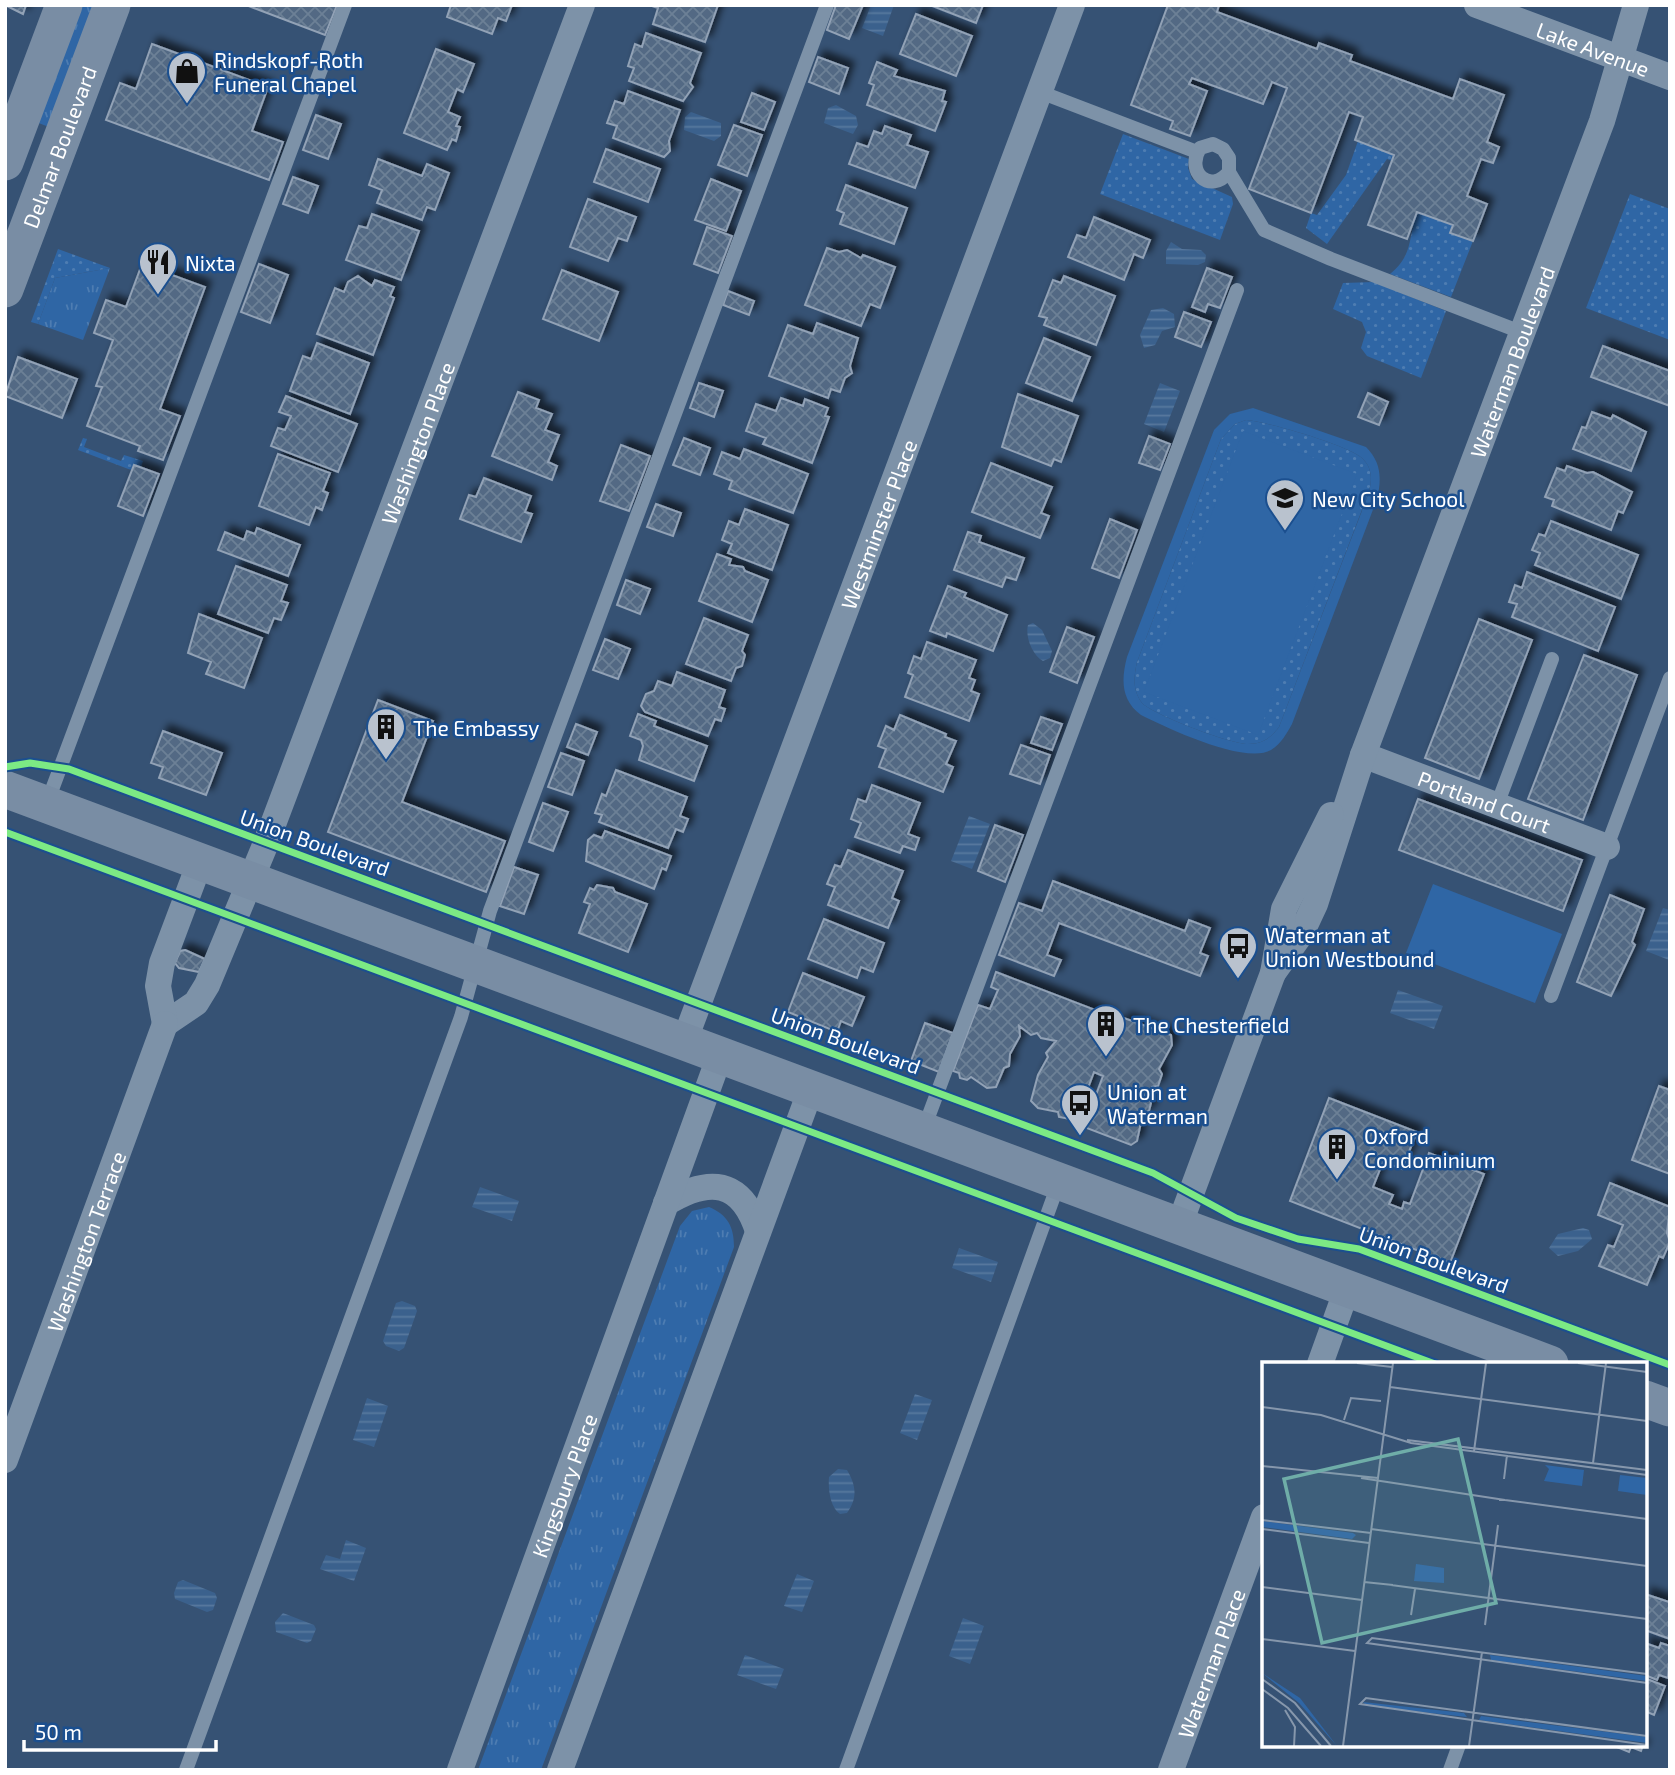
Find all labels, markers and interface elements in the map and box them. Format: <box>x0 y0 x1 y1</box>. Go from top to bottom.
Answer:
street label: Lake Avenue <box>1533 16 1653 81</box>
place label: Rindskopf-Roth Funeral Chapel <box>214 47 363 96</box>
shop icon: Rindskopf-Roth Funeral Chapel <box>166 50 208 105</box>
street label: Delmar Boulevard <box>17 62 100 231</box>
restaurant icon: Nixta <box>137 241 179 296</box>
place label: Nixta <box>185 250 236 275</box>
street label: Waterman Boulevard <box>1464 262 1559 461</box>
street label: Washington Place <box>375 358 459 528</box>
street label: Westminster Place <box>835 436 921 613</box>
school or university icon: New City School <box>1264 477 1306 532</box>
place label: New City School <box>1312 486 1465 511</box>
building icon: The Embassy <box>365 706 407 761</box>
place label: The Embassy <box>413 715 539 740</box>
street label: Portland Court <box>1415 765 1554 837</box>
street label: Union Boulevard <box>237 803 393 881</box>
place label: Waterman at Union Westbound <box>1265 922 1435 971</box>
bus stop icon: Waterman at Union Westbound <box>1217 925 1259 980</box>
street label: Union Boulevard <box>768 1001 924 1079</box>
building icon: The Chesterfield <box>1085 1003 1127 1058</box>
place label: The Chesterfield <box>1133 1012 1289 1037</box>
place label: Union at Waterman <box>1107 1079 1208 1128</box>
bus stop icon: Union at Waterman <box>1059 1082 1101 1137</box>
place label: Oxford Condominium <box>1364 1123 1495 1172</box>
building icon: Oxford Condominium <box>1316 1126 1358 1181</box>
street label: Washington Terrace <box>41 1148 130 1335</box>
street label: Union Boulevard <box>1356 1220 1512 1298</box>
inset map <box>1262 1362 1647 1747</box>
street label: Kingsbury Place <box>526 1410 601 1561</box>
street label: Waterman Place <box>1171 1585 1249 1741</box>
scale bar <box>24 1708 217 1752</box>
text: 50 m <box>35 1719 82 1744</box>

